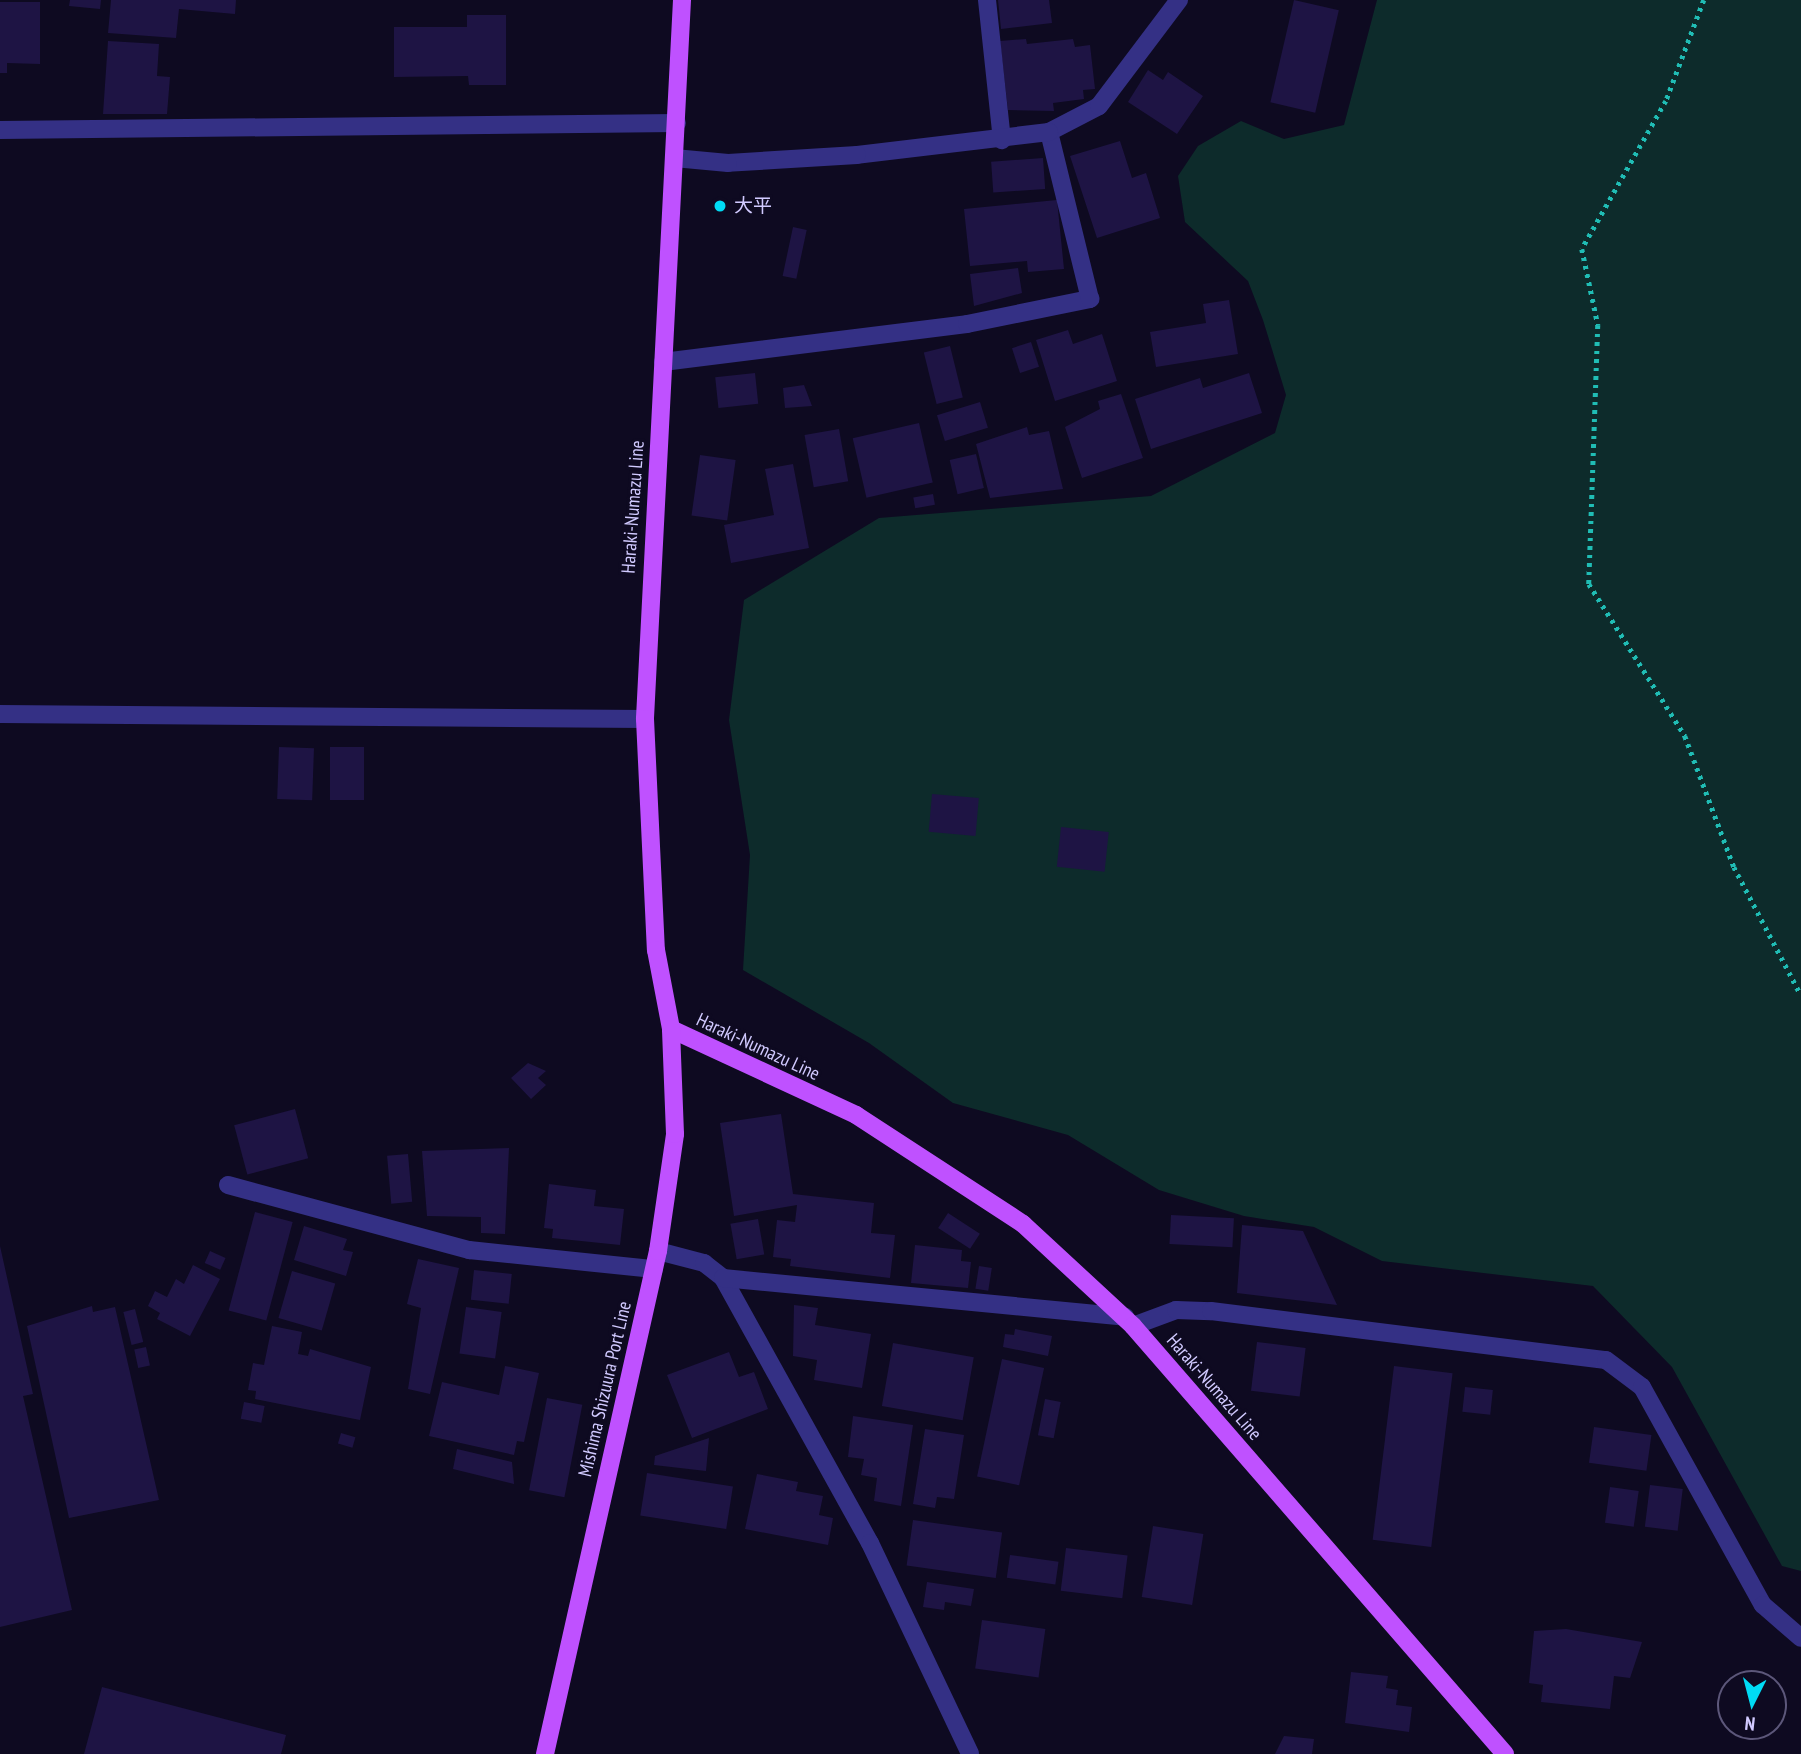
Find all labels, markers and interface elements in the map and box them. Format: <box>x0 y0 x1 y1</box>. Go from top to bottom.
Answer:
place label: 大平 <box>734 195 772 217</box>
marker: 大平 <box>712 198 728 214</box>
street label: Haraki-Numazu Line <box>617 440 649 574</box>
street label: Haraki-Numazu Line <box>693 1008 823 1086</box>
street label: Mishima Shizuura Port Line <box>574 1299 636 1479</box>
street label: Haraki-Numazu Line <box>1162 1329 1266 1445</box>
north arrow <box>1717 1670 1787 1740</box>
text: N <box>1744 1711 1756 1736</box>

